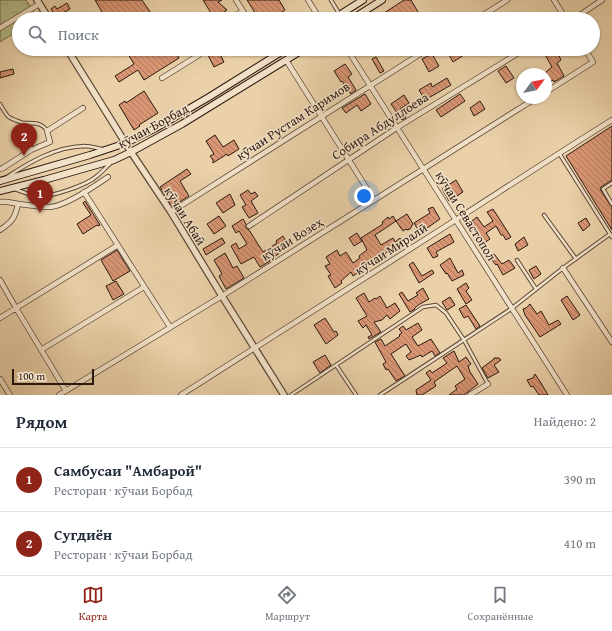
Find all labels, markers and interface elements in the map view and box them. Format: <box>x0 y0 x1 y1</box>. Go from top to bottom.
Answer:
search box <box>12 12 600 56</box>
icon: search <box>26 23 48 45</box>
text: Поиск <box>58 24 99 45</box>
north arrow <box>516 68 552 104</box>
street label: кӯчаи Рустам Каримов <box>232 77 354 165</box>
street label: Собира Абдуллоева <box>328 87 433 164</box>
street label: кӯчаи Борбад <box>114 99 192 153</box>
pin: 2 <box>11 123 37 156</box>
street label: кӯчаи Севастопол <box>431 167 501 265</box>
pin: 1 <box>27 180 53 213</box>
street label: кӯчаи Абаӣ <box>160 183 211 249</box>
your location <box>354 186 374 206</box>
street label: кӯчаи Возеҳ <box>257 212 327 266</box>
street label: кӯчаи Миралӣ <box>351 218 431 280</box>
scale bar <box>12 367 94 386</box>
text: 100 m <box>18 368 45 384</box>
text: Рядом <box>16 409 67 434</box>
text: Найдено: 2 <box>534 412 596 431</box>
text: Самбусаи "Амбарой" <box>54 460 202 481</box>
text: 1 <box>26 470 32 489</box>
text: 390 m <box>564 470 596 489</box>
text: Ресторан · кӯчаи Борбад <box>54 481 193 500</box>
text: Сугдиён <box>54 524 112 545</box>
text: 2 <box>26 534 32 553</box>
text: 410 m <box>564 534 596 553</box>
text: Ресторан · кӯчаи Борбад <box>54 545 193 564</box>
tab: Карта <box>79 584 107 624</box>
tab: Маршрут <box>265 584 310 624</box>
tab: Сохранённые <box>468 584 533 624</box>

